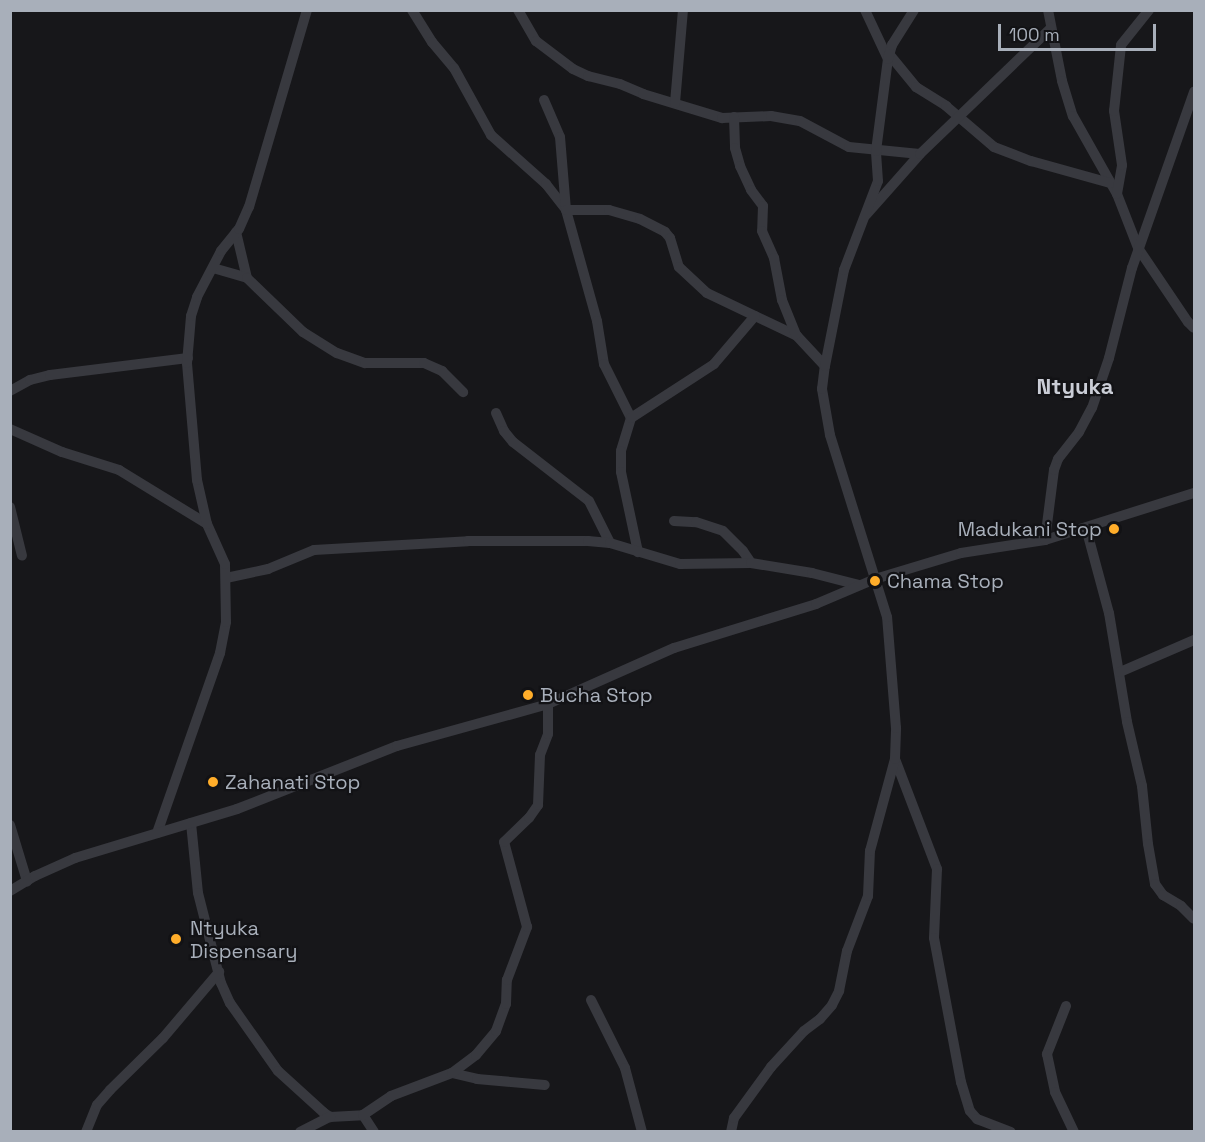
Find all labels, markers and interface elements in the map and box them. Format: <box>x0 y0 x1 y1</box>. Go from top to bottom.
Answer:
scale bar <box>1001 12 1158 50</box>
text: 100 m <box>1009 23 1060 46</box>
district label: Ntyuka <box>1037 374 1113 400</box>
place label: Madukani Stop <box>958 517 1102 541</box>
marker: Madukani Stop <box>1107 522 1121 536</box>
place label: Chama Stop <box>887 569 1004 593</box>
marker: Chama Stop <box>868 574 882 588</box>
place label: Bucha Stop <box>540 683 653 707</box>
marker: Bucha Stop <box>521 688 535 702</box>
place label: Zahanati Stop <box>225 770 361 794</box>
marker: Zahanati Stop <box>206 775 220 789</box>
place label: Ntyuka Dispensary <box>190 916 297 963</box>
marker: Ntyuka Dispensary <box>167 930 185 948</box>

